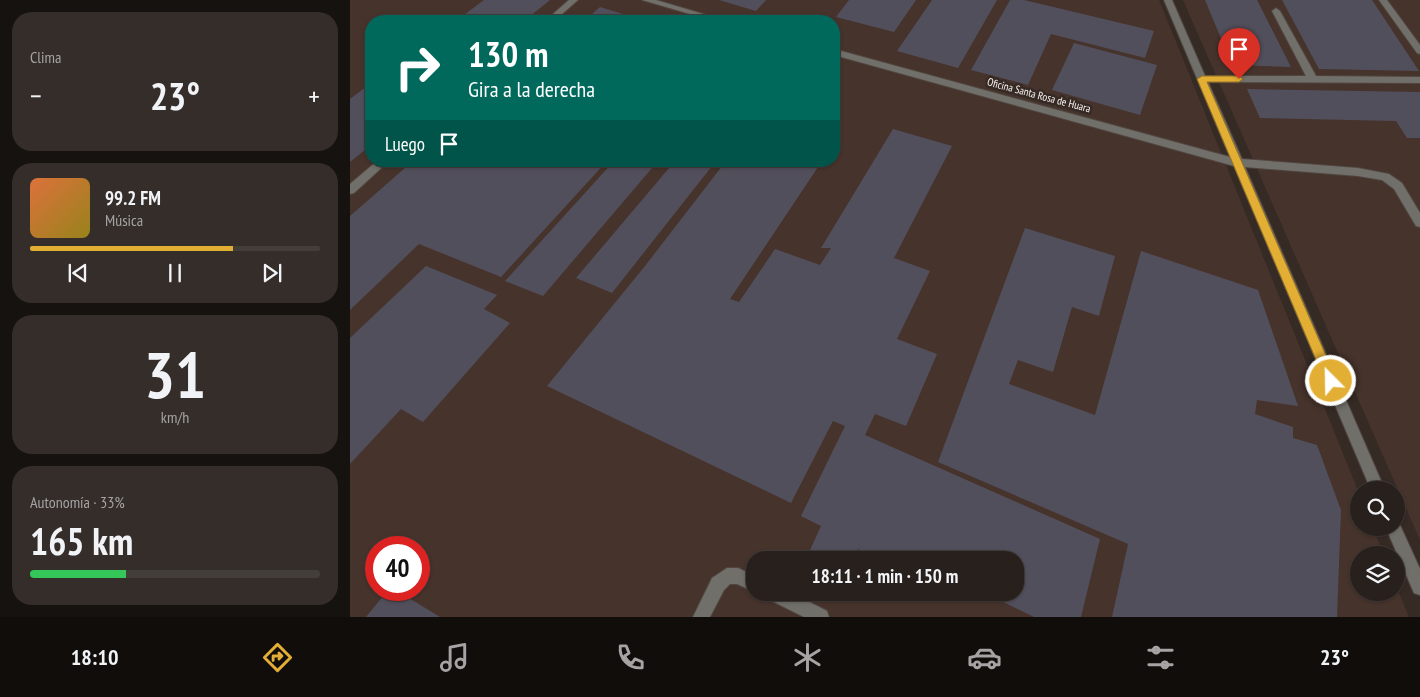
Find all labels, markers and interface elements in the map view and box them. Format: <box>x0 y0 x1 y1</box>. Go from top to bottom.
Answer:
pin <box>1218 28 1260 79</box>
text: 130 m <box>468 31 549 77</box>
icon: right <box>385 35 450 100</box>
icon: arrive <box>1225 35 1253 63</box>
text: Clima <box>30 47 61 67</box>
text: 23° <box>150 71 200 120</box>
street label: Oficina Santa Rosa de Huara <box>986 74 1092 116</box>
text: Gira a la derecha <box>468 75 595 103</box>
text: − <box>30 77 42 114</box>
text: + <box>308 77 320 114</box>
icon: arrive <box>435 130 463 158</box>
text: Luego <box>385 132 425 156</box>
text: 99.2 FM <box>105 186 161 210</box>
text: Música <box>105 210 143 230</box>
icon: previous <box>64 259 92 287</box>
icon: pause <box>161 259 189 287</box>
icon: next <box>258 259 286 287</box>
text: 31 <box>144 332 206 416</box>
position arrow <box>1304 354 1356 406</box>
text: km/h <box>161 407 189 427</box>
map controls <box>1350 481 1405 601</box>
button: search <box>1350 481 1405 536</box>
text: Autonomía · 33% <box>30 492 125 512</box>
text: 165 km <box>30 516 133 565</box>
speed limit sign: 40 <box>365 536 430 601</box>
button: layers <box>1350 546 1405 601</box>
text: 18:11 · 1 min · 150 m <box>812 564 958 588</box>
icon: directions <box>260 640 295 675</box>
icon: music <box>437 640 472 675</box>
icon: phone <box>613 640 648 675</box>
icon: climate <box>790 640 825 675</box>
icon: car <box>967 640 1002 675</box>
icon: filters <box>1143 640 1178 675</box>
text: 18:10 <box>71 643 118 671</box>
text: 23° <box>1320 643 1349 671</box>

